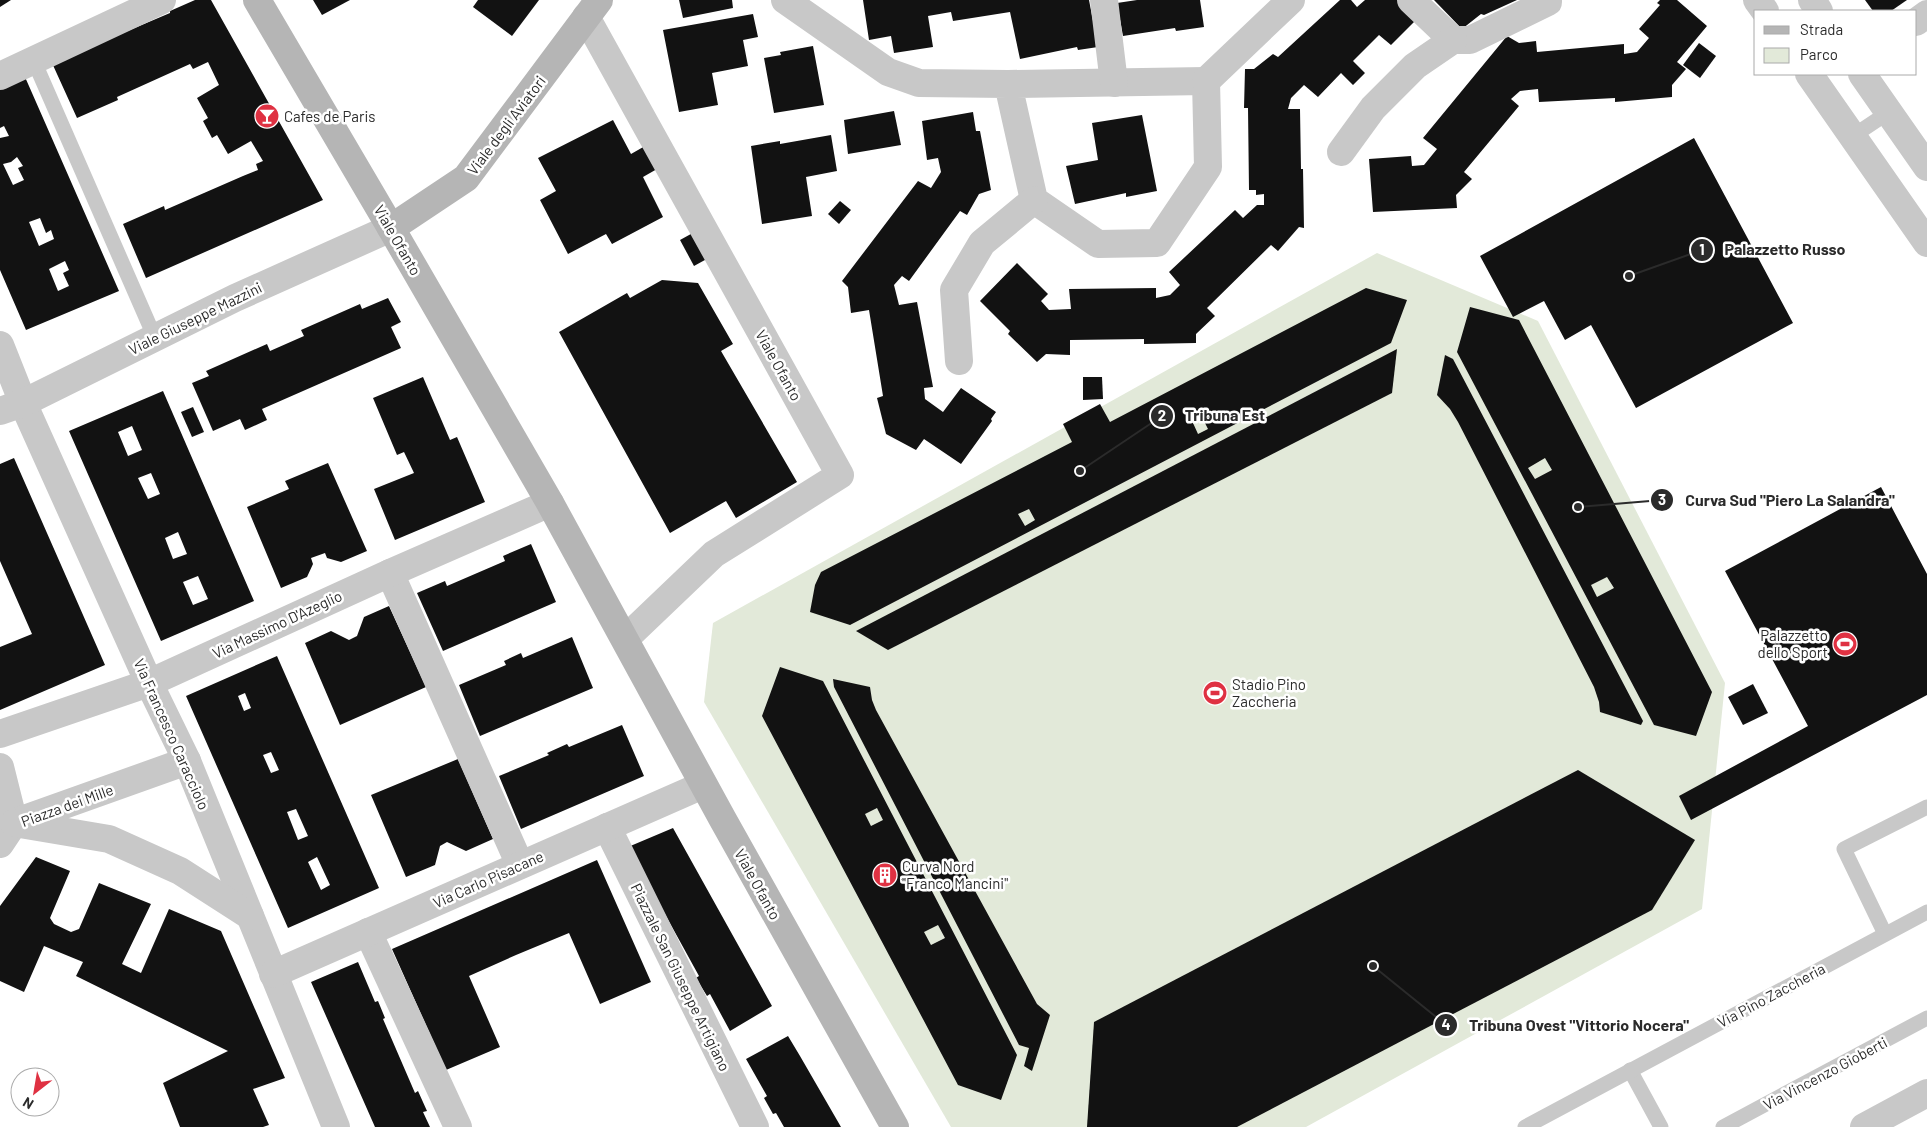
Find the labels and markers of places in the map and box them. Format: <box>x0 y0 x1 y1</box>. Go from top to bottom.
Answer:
bar icon: Cafes de Paris <box>254 103 280 129</box>
place label: Cafes de Paris <box>284 107 376 125</box>
callout: Palazzetto Russo <box>1689 234 1855 265</box>
callout: Tribuna Est <box>1150 400 1275 431</box>
callout: Curva Sud "Piero La Salandra" <box>1650 485 1904 516</box>
place label: Palazzetto dello Sport <box>1757 626 1828 661</box>
sports icon: Palazzetto dello Sport <box>1832 631 1858 657</box>
place label: Stadio Pino Zaccheria <box>1232 675 1306 710</box>
sports icon: Stadio Pino Zaccheria <box>1202 680 1228 706</box>
place label: Curva Nord "Franco Mancini" <box>902 857 1008 892</box>
building icon: Curva Nord "Franco Mancini" <box>872 862 898 888</box>
callout: Tribuna Ovest "Vittorio Nocera" <box>1434 1009 1699 1040</box>

